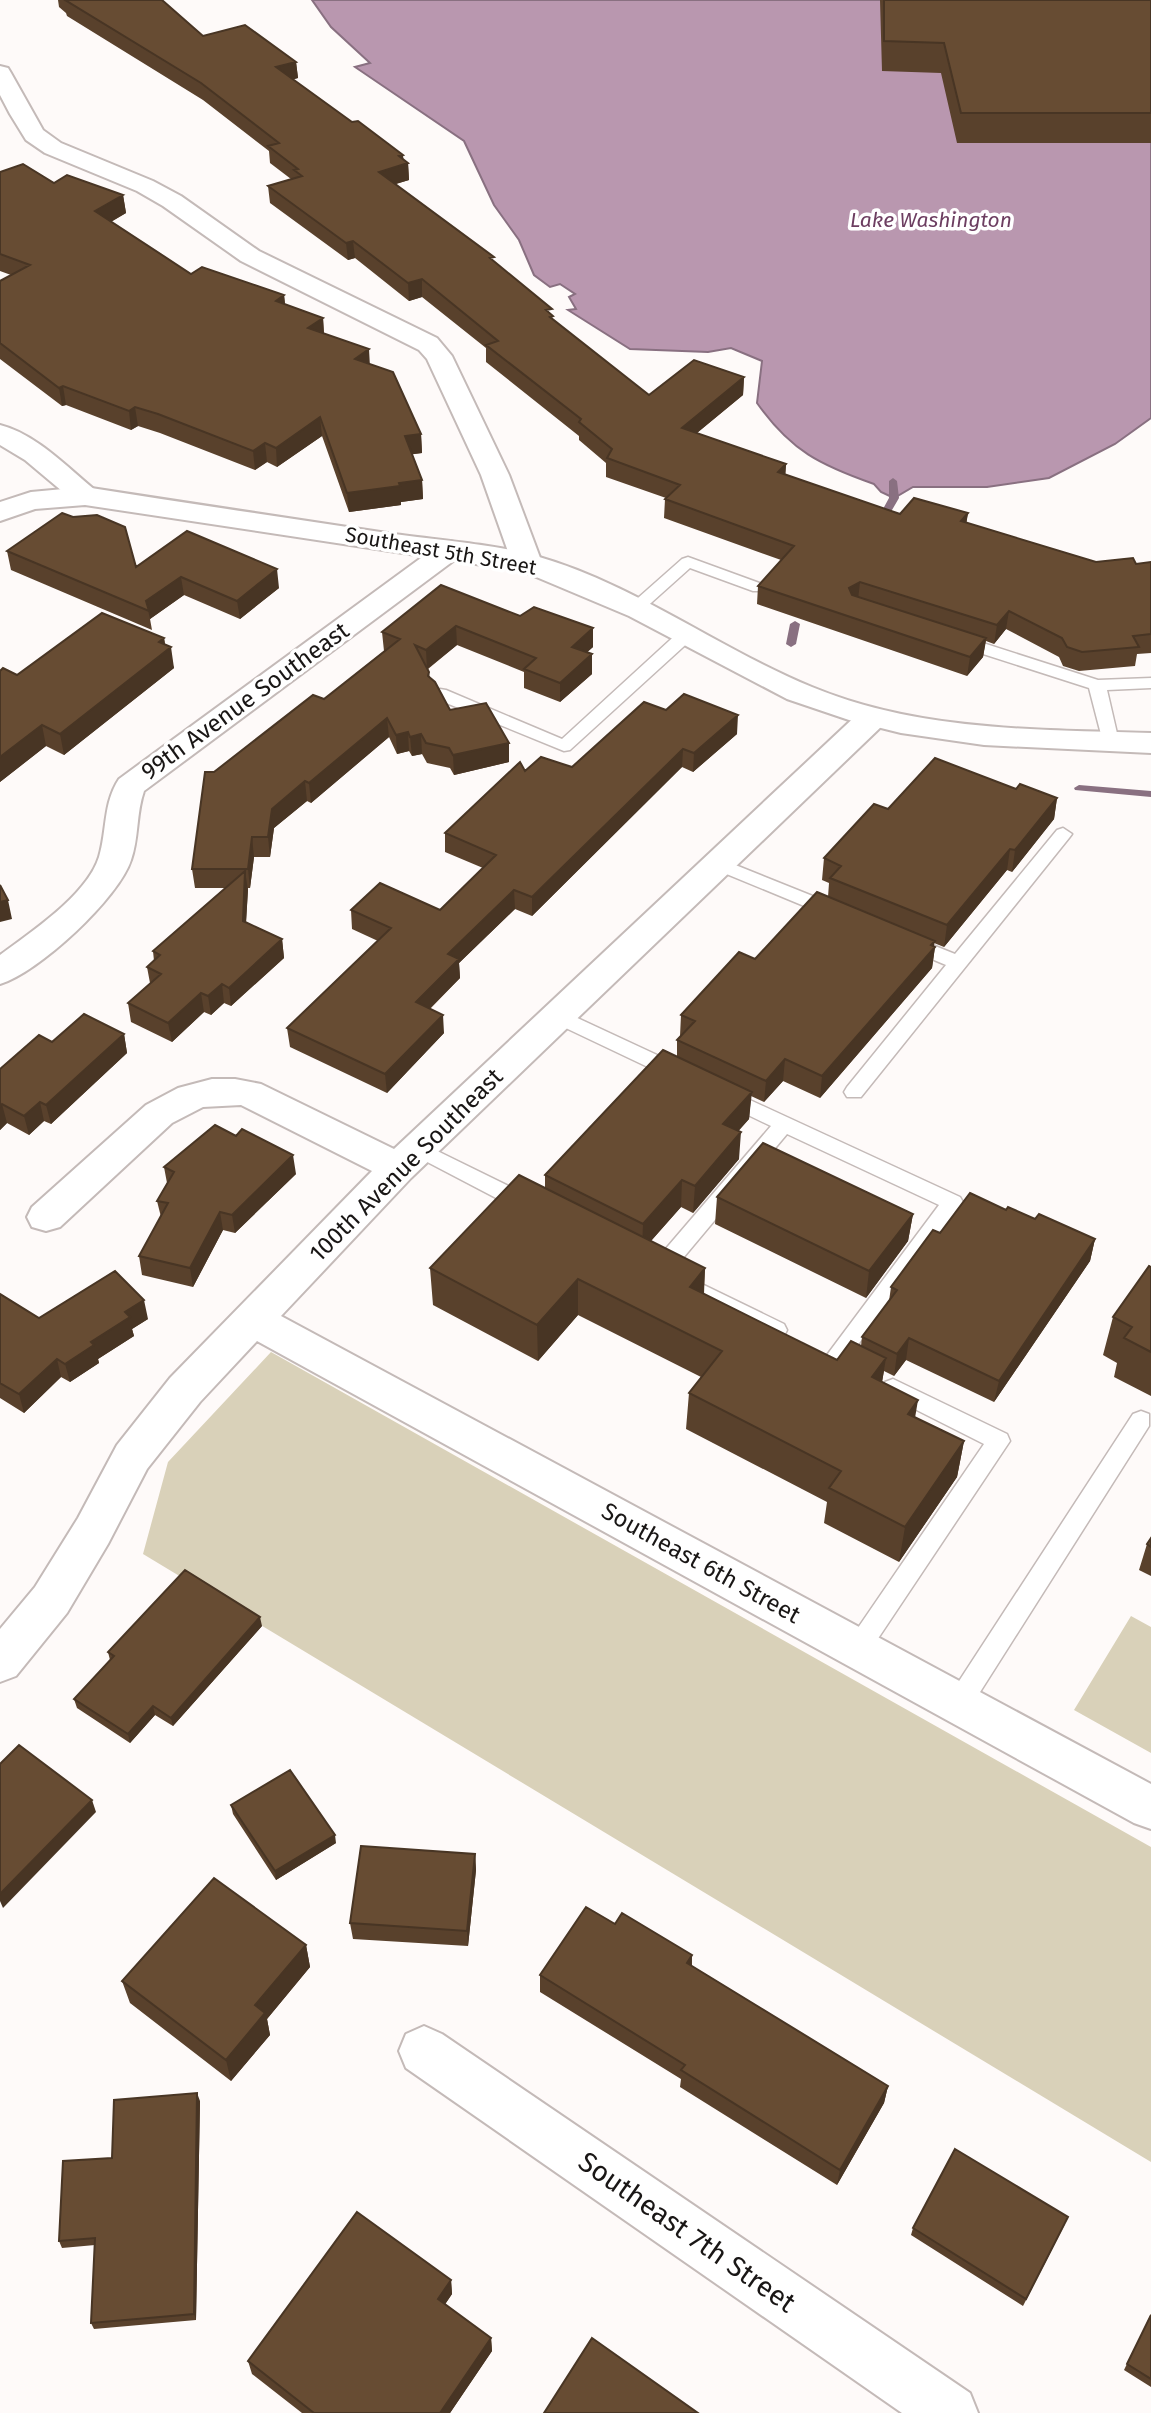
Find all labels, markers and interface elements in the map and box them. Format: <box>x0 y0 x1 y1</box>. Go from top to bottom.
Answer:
water label: Lake Washington <box>850 207 1012 233</box>
street label: Southeast 5th Street <box>343 521 539 581</box>
street label: 99th Avenue Southeast <box>136 616 354 786</box>
street label: 100th Avenue Southeast <box>304 1062 509 1267</box>
street label: Southeast 6th Street <box>597 1497 805 1629</box>
street label: Southeast 7th Street <box>572 2145 803 2320</box>

